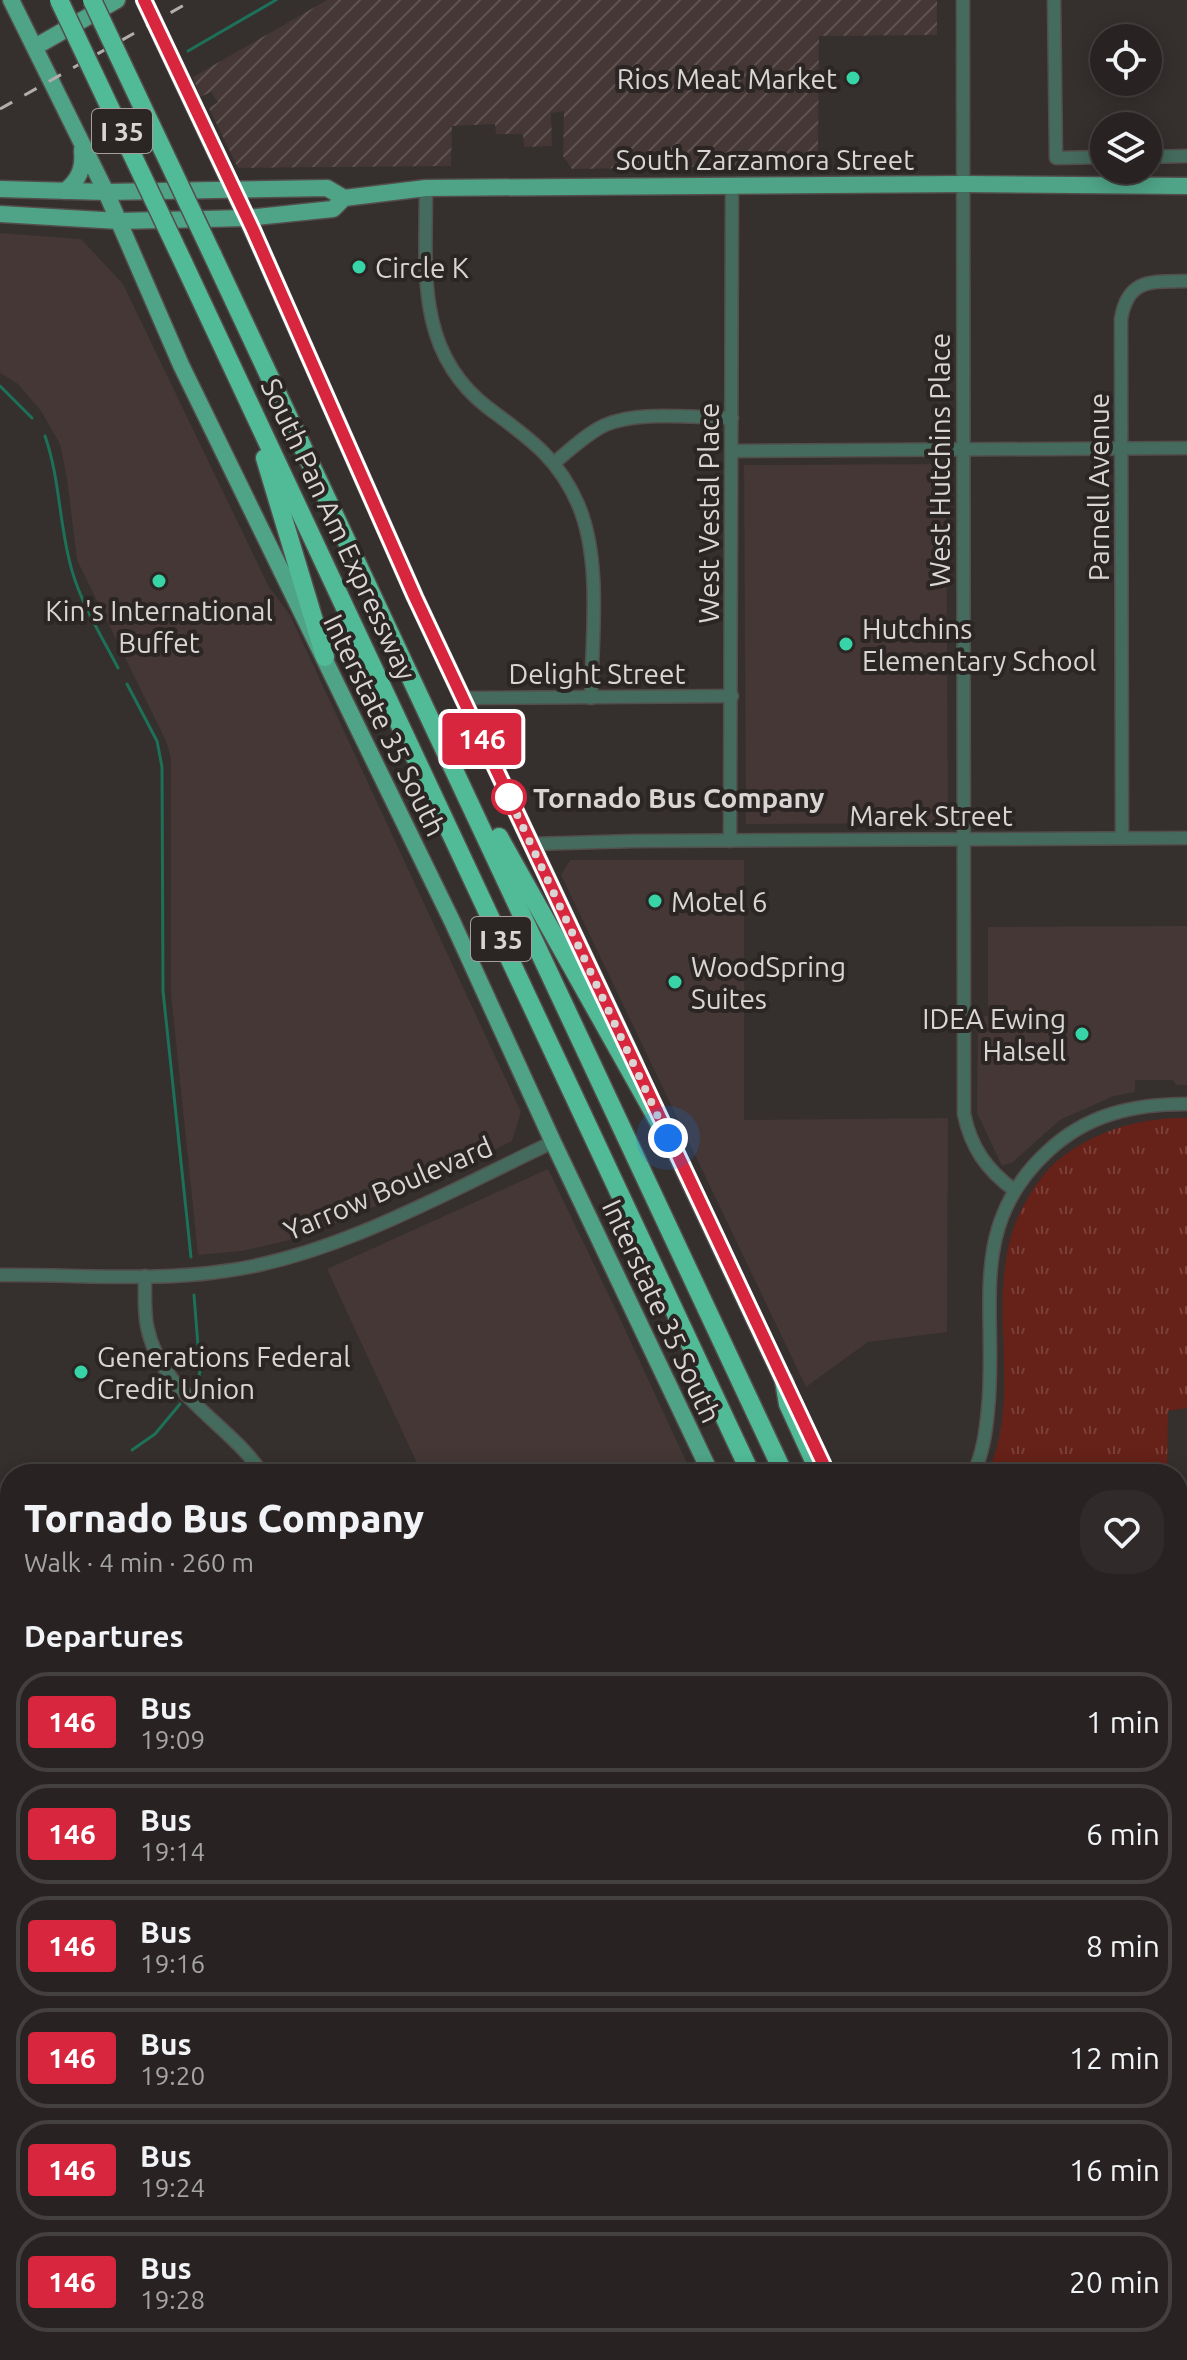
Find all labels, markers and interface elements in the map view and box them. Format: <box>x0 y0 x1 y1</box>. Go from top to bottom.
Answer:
map controls <box>1090 24 1162 184</box>
button: locate <box>1090 24 1162 96</box>
place label: Rios Meat Market <box>617 63 837 94</box>
marker: Rios Meat Market <box>844 69 862 87</box>
road number: I 35 <box>92 109 152 153</box>
button: layers <box>1090 112 1162 184</box>
street label: South Zarzamora Street <box>616 144 914 175</box>
place label: Circle K <box>375 252 469 283</box>
marker: Circle K <box>350 258 368 276</box>
street label: West Hutchins Place <box>924 333 955 587</box>
street label: South Pan Am Expressway <box>255 373 423 685</box>
street label: Parnell Avenue <box>1083 393 1114 581</box>
street label: West Vestal Place <box>693 403 724 623</box>
marker: Kin's International Buffet <box>150 572 168 590</box>
place label: Kin's International Buffet <box>45 595 273 658</box>
street label: Interstate 35 South <box>318 609 452 841</box>
place label: Hutchins Elementary School <box>862 613 1096 676</box>
marker: Hutchins Elementary School <box>837 635 855 653</box>
street label: Delight Street <box>508 658 686 689</box>
line badge: 146 <box>436 713 528 765</box>
text: 146 <box>458 723 506 754</box>
marker: Tornado Bus Company <box>492 780 526 814</box>
place label: Tornado Bus Company <box>533 782 824 813</box>
street label: Marek Street <box>849 800 1013 831</box>
place label: Motel 6 <box>671 886 768 917</box>
marker: Motel 6 <box>646 892 664 910</box>
road number: I 35 <box>471 917 531 961</box>
place label: WoodSpring Suites <box>691 951 846 1014</box>
marker: WoodSpring Suites <box>666 973 684 991</box>
place label: IDEA Ewing Halsell <box>922 1003 1066 1066</box>
marker: IDEA Ewing Halsell <box>1073 1025 1091 1043</box>
your location <box>648 1118 688 1158</box>
street label: Yarrow Boulevard <box>279 1130 497 1246</box>
street label: Interstate 35 South <box>597 1195 727 1427</box>
place label: Generations Federal Credit Union <box>97 1341 351 1404</box>
marker: Generations Federal Credit Union <box>72 1363 90 1381</box>
button: heart <box>1080 1490 1164 1574</box>
text: Tornado Bus Company <box>24 1497 424 1539</box>
text: Walk · 4 min · 260 m <box>24 1548 254 1577</box>
text: Departures <box>24 1619 184 1653</box>
text: Bus <box>140 1691 192 1725</box>
text: 1 min <box>1086 1705 1160 1739</box>
text: 146 <box>48 1706 96 1737</box>
text: 19:09 <box>140 1725 205 1754</box>
text: Bus <box>140 1803 192 1837</box>
text: 6 min <box>1086 1817 1160 1851</box>
text: 146 <box>48 1818 96 1849</box>
text: 19:14 <box>140 1837 205 1866</box>
text: Bus <box>140 1915 192 1949</box>
text: 8 min <box>1086 1929 1160 1963</box>
text: 146 <box>48 1930 96 1961</box>
text: 19:16 <box>140 1949 205 1978</box>
text: Bus <box>140 2027 192 2061</box>
text: 12 min <box>1069 2041 1160 2075</box>
text: 146 <box>48 2042 96 2073</box>
text: 19:20 <box>140 2061 205 2090</box>
text: Bus <box>140 2139 192 2173</box>
text: 16 min <box>1069 2153 1160 2187</box>
text: 146 <box>48 2154 96 2185</box>
text: 19:24 <box>140 2173 205 2202</box>
text: Bus <box>140 2251 192 2285</box>
text: 20 min <box>1069 2265 1160 2299</box>
text: 146 <box>48 2266 96 2297</box>
text: 19:28 <box>140 2285 205 2314</box>

